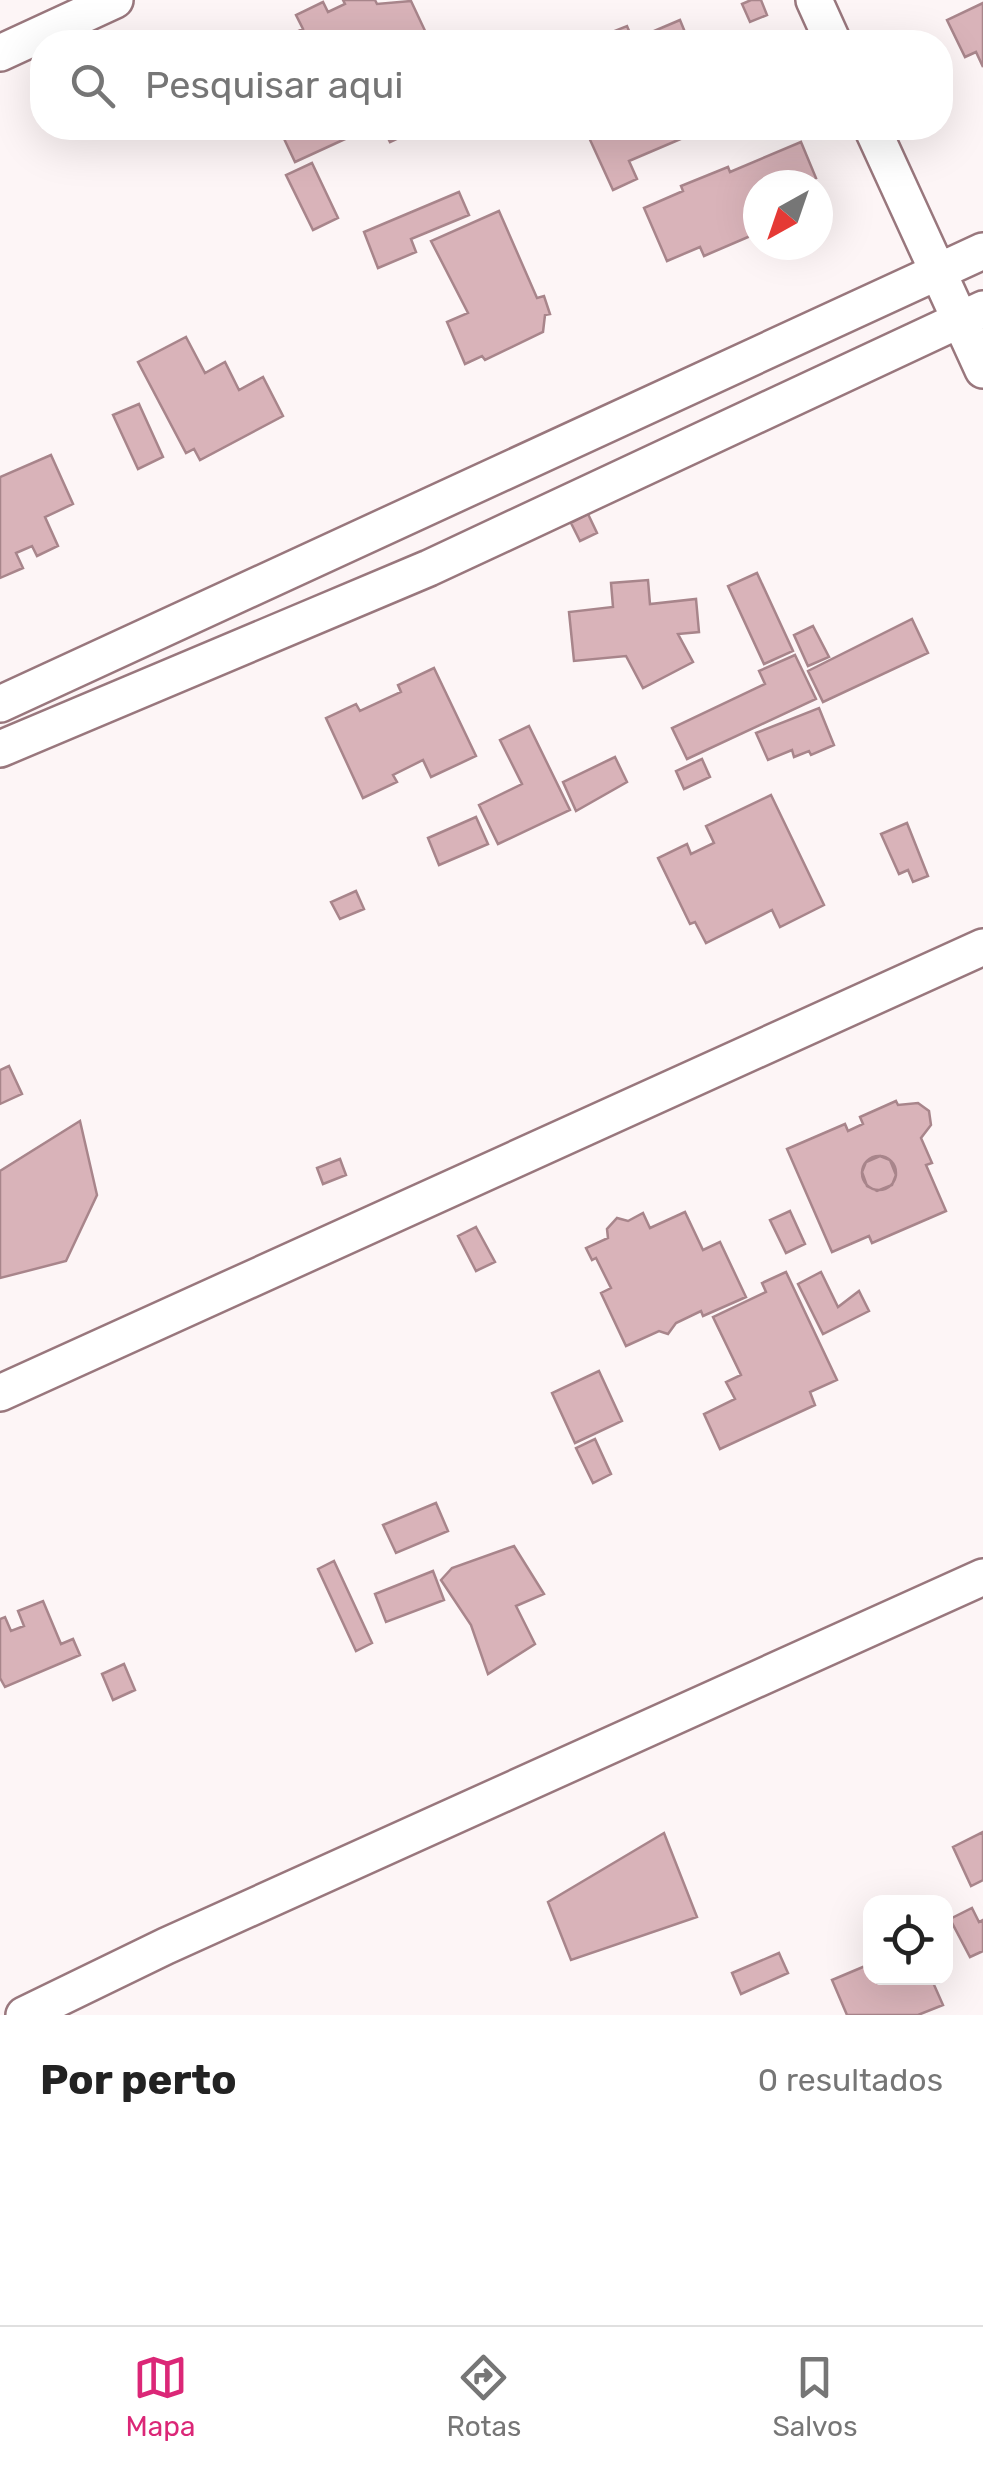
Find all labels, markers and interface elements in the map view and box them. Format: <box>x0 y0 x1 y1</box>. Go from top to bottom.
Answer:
search box <box>30 30 953 140</box>
icon: search <box>65 58 120 113</box>
text: Pesquisar aqui <box>145 62 403 108</box>
north arrow <box>743 170 833 260</box>
map controls <box>863 1895 953 1985</box>
button: locate <box>863 1895 953 1985</box>
text: Por perto <box>40 2055 237 2105</box>
text: 0 resultados <box>758 2061 943 2099</box>
tab: Mapa <box>126 2350 195 2443</box>
tab: Rotas <box>447 2350 521 2443</box>
tab: Salvos <box>772 2350 857 2443</box>

